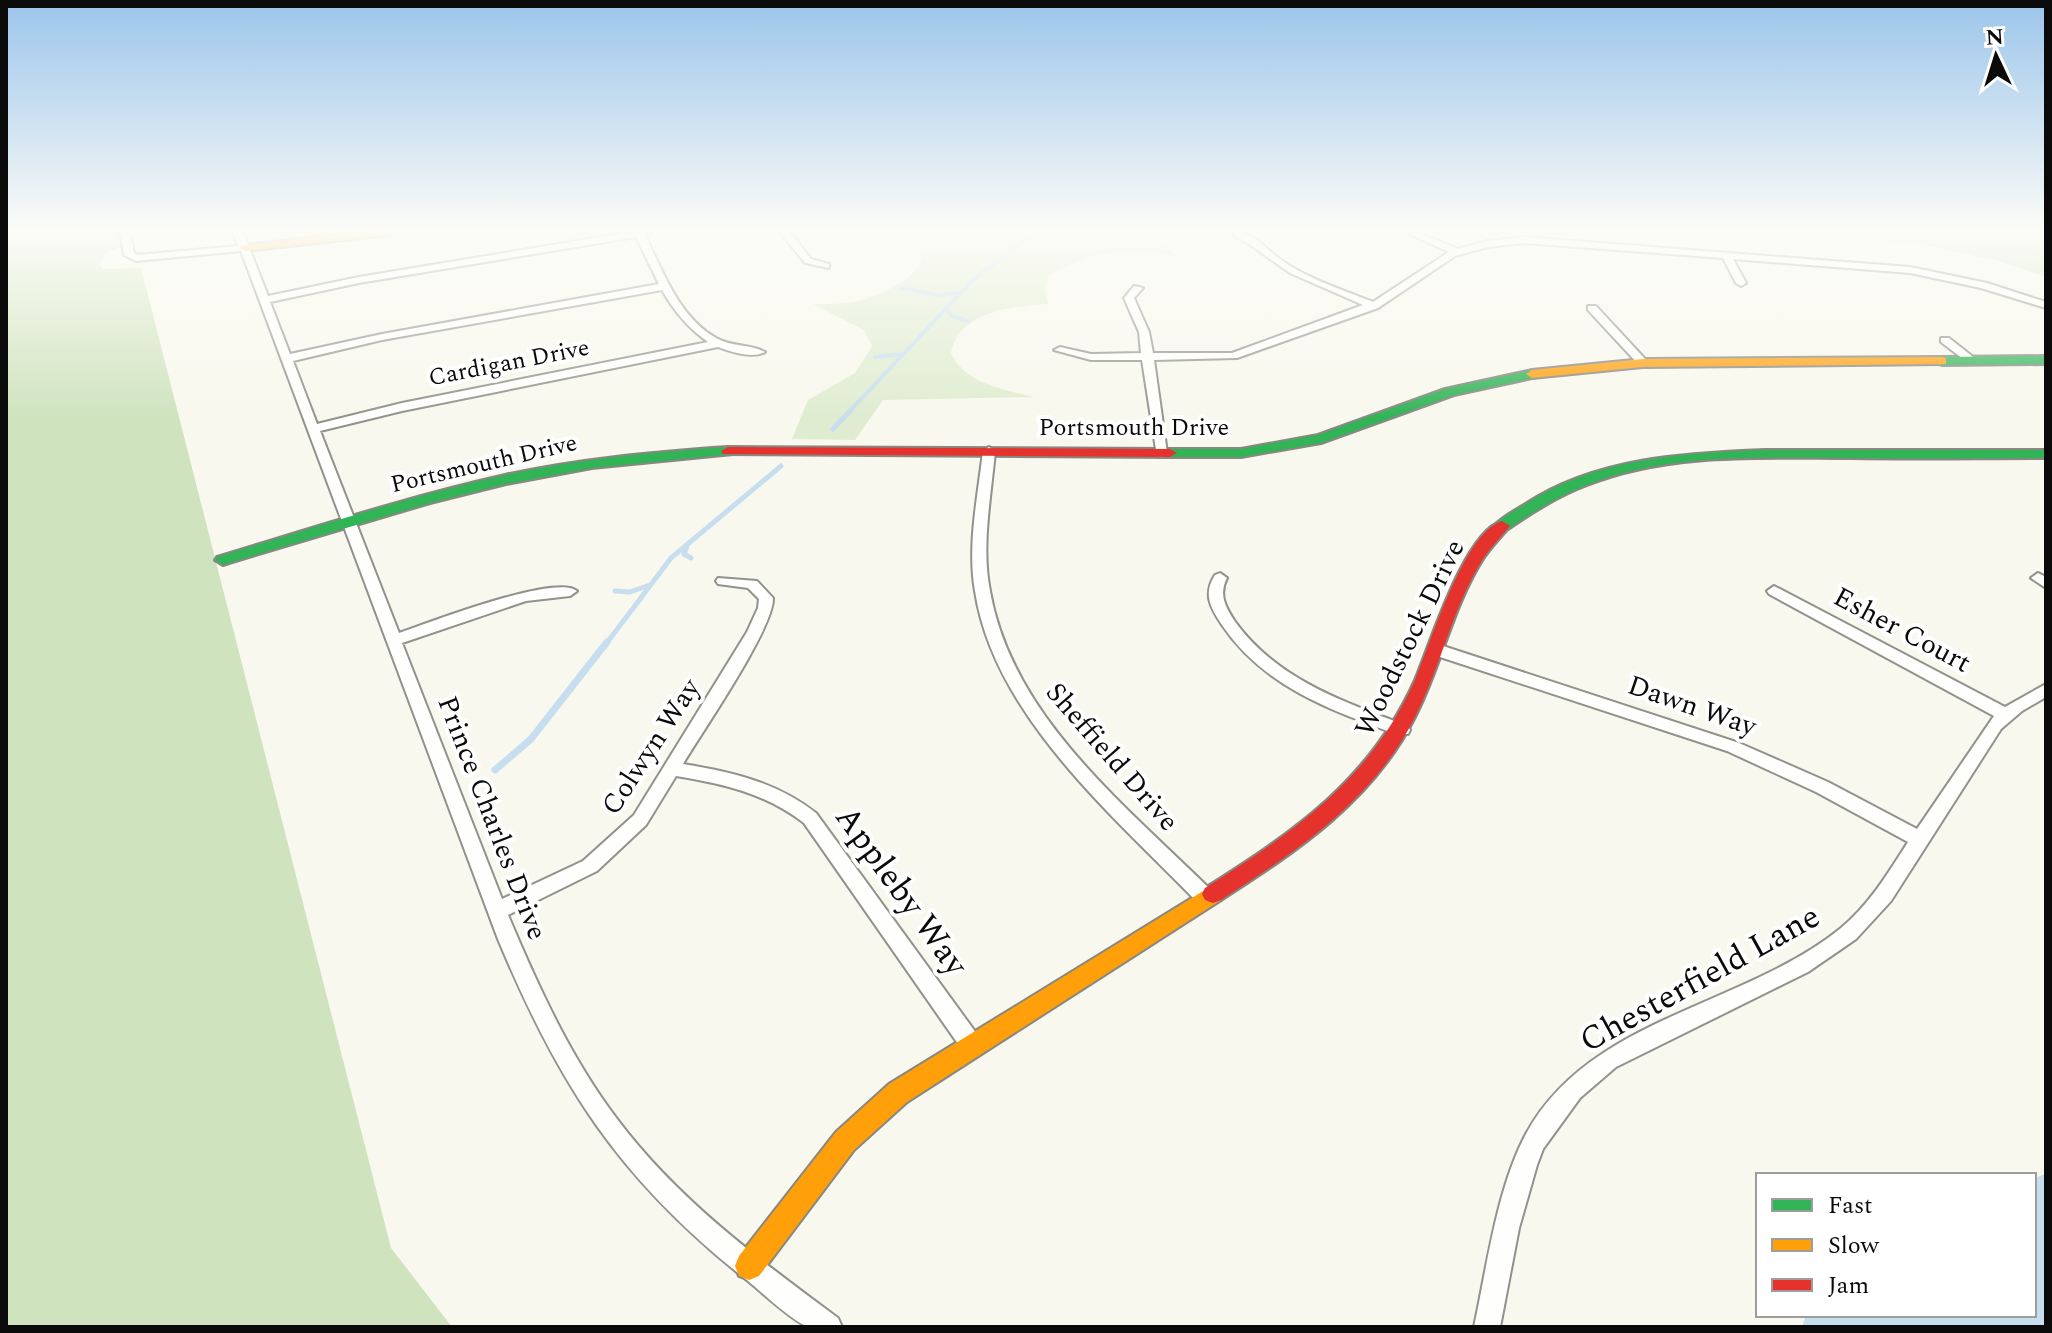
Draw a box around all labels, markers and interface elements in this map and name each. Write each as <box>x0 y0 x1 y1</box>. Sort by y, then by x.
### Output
north arrow <box>1956 16 2036 96</box>
text: N <box>1985 20 2005 55</box>
street label: Cardigan Drive <box>426 330 592 396</box>
street label: Portsmouth Drive <box>1039 410 1229 446</box>
street label: Portsmouth Drive <box>387 425 581 503</box>
street label: Woodstock Drive <box>1344 532 1476 744</box>
street label: Esher Court <box>1825 576 1979 684</box>
street label: Dawn Way <box>1622 664 1764 749</box>
street label: Colwyn Way <box>591 669 712 824</box>
street label: Sheffield Drive <box>1035 673 1189 841</box>
street label: Prince Charles Drive <box>426 690 558 946</box>
street label: Appleby Way <box>821 795 982 988</box>
street label: Chesterfield Lane <box>1570 891 1830 1067</box>
legend <box>1756 1173 2036 1317</box>
text: Fast <box>1828 1188 1873 1224</box>
text: Slow <box>1828 1228 1880 1264</box>
text: Jam <box>1828 1268 1869 1304</box>

